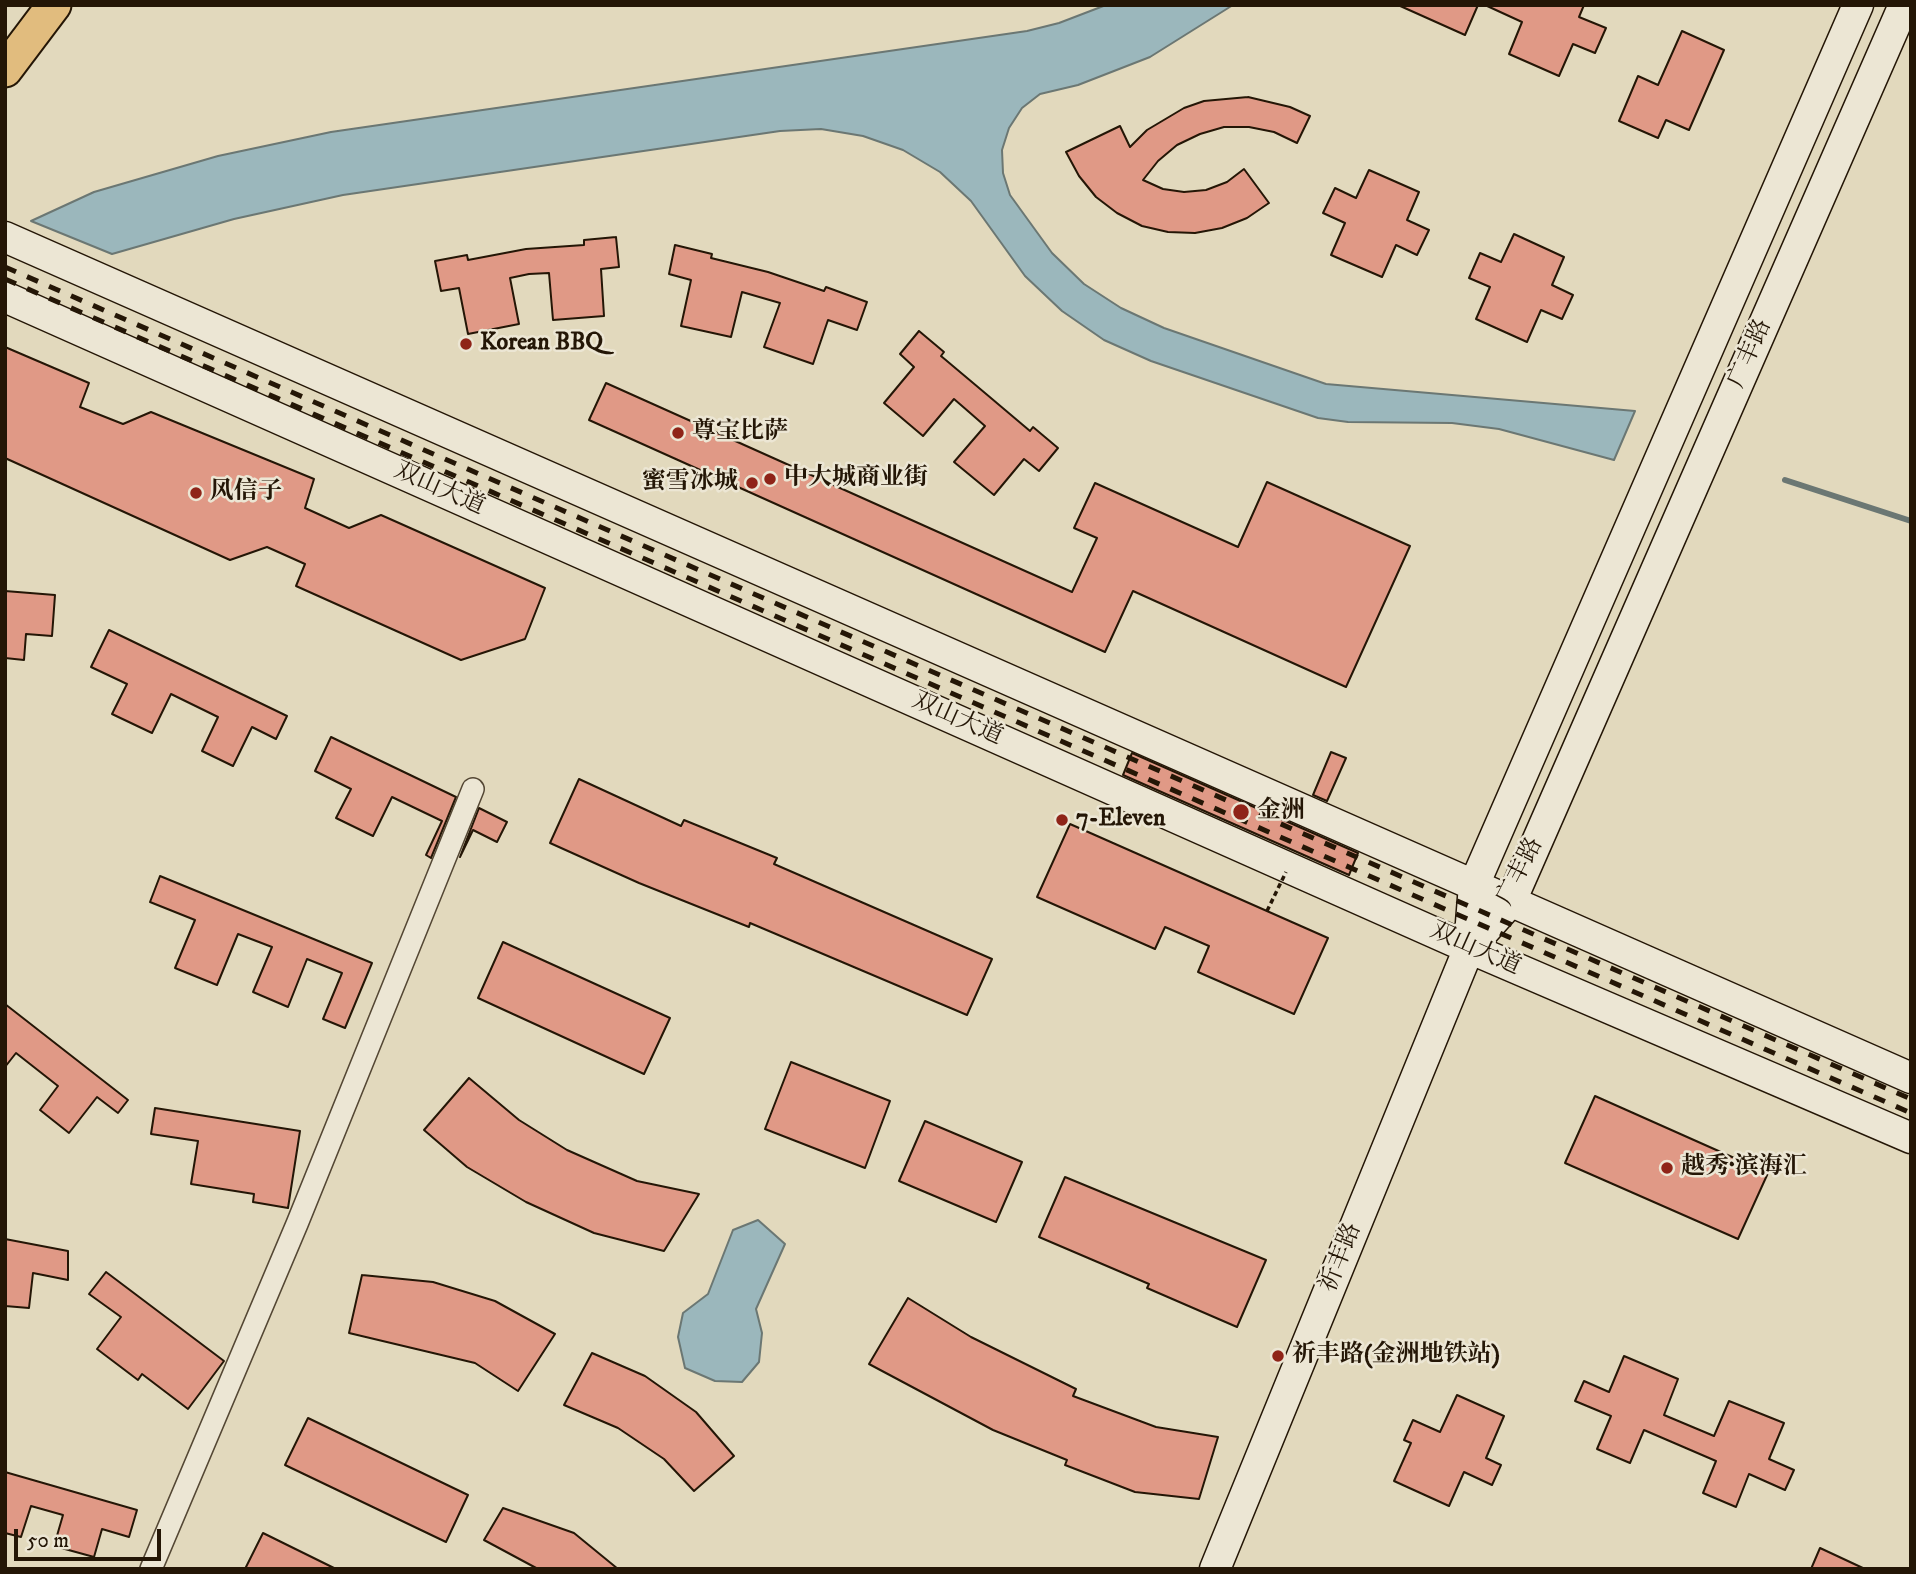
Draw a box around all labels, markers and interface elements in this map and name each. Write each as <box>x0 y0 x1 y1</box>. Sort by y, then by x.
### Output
street label: 广丰路 <box>1723 315 1779 393</box>
place label: Korean BBQ <box>480 330 603 358</box>
marker: Korean BBQ <box>458 336 474 352</box>
place label: 尊宝比萨 <box>692 419 788 447</box>
marker: 尊宝比萨 <box>670 425 686 441</box>
street label: 双山大道 <box>389 457 489 523</box>
place label: 中大城商业街 <box>784 465 928 493</box>
place label: 蜜雪冰城 <box>642 469 738 497</box>
marker: 中大城商业街 <box>762 471 778 487</box>
marker: 蜜雪冰城 <box>744 475 760 491</box>
place label: 风信子 <box>210 479 282 507</box>
marker: 风信子 <box>188 485 204 501</box>
street label: 双山大道 <box>907 687 1007 753</box>
place label: 金洲 <box>1257 798 1305 826</box>
marker: 金洲 <box>1231 802 1251 822</box>
place label: 7-Eleven <box>1076 806 1165 834</box>
marker: 7-Eleven <box>1054 812 1070 828</box>
street label: 广丰路 <box>1492 833 1550 911</box>
street label: 双山大道 <box>1425 917 1525 983</box>
place label: 越秀·滨海汇 <box>1681 1154 1807 1182</box>
marker: 越秀·滨海汇 <box>1659 1160 1675 1176</box>
street label: 祈丰路 <box>1315 1219 1369 1297</box>
place label: 祈丰路(金洲地铁站) <box>1292 1342 1500 1370</box>
marker: 祈丰路(金洲地铁站) <box>1270 1348 1286 1364</box>
scale bar <box>18 1514 164 1558</box>
text: 50 m <box>27 1528 69 1554</box>

